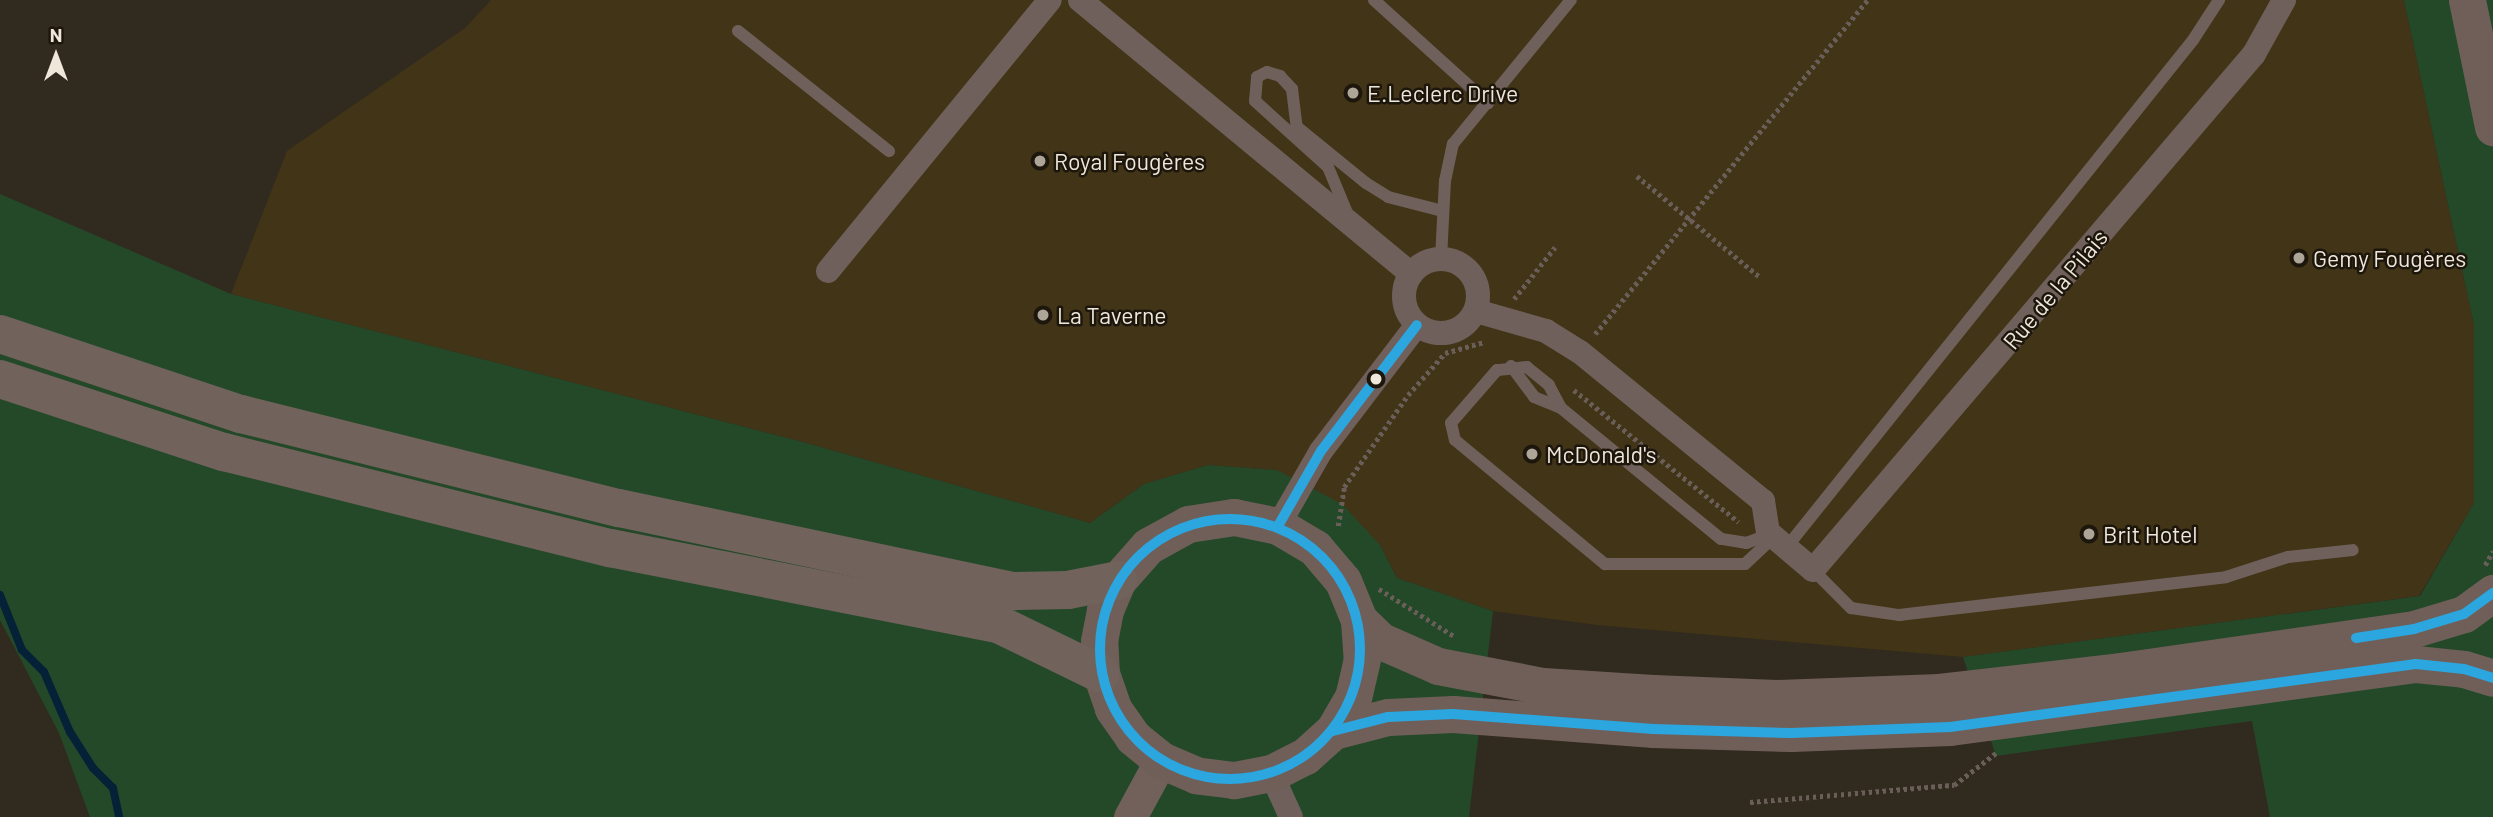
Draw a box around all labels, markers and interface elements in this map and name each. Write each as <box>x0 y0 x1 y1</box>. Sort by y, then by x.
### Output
north arrow <box>21 21 91 91</box>
text: N <box>50 23 62 46</box>
place label: E.Leclerc Drive <box>1367 79 1518 107</box>
marker: E.Leclerc Drive <box>1345 85 1361 101</box>
place label: Royal Fougères <box>1054 147 1205 175</box>
marker: Royal Fougères <box>1032 153 1048 169</box>
street label: Rue de la Pilais <box>1997 224 2113 354</box>
place label: Gemy Fougères <box>2313 244 2466 272</box>
marker: Gemy Fougères <box>2291 250 2307 266</box>
place label: La Taverne <box>1057 301 1166 329</box>
marker: La Taverne <box>1035 307 1051 323</box>
unlabelled marker <box>1369 372 1383 386</box>
place label: McDonald's <box>1546 440 1657 468</box>
marker: McDonald's <box>1524 446 1540 462</box>
place label: Brit Hotel <box>2103 520 2198 548</box>
marker: Brit Hotel <box>2081 526 2097 542</box>

